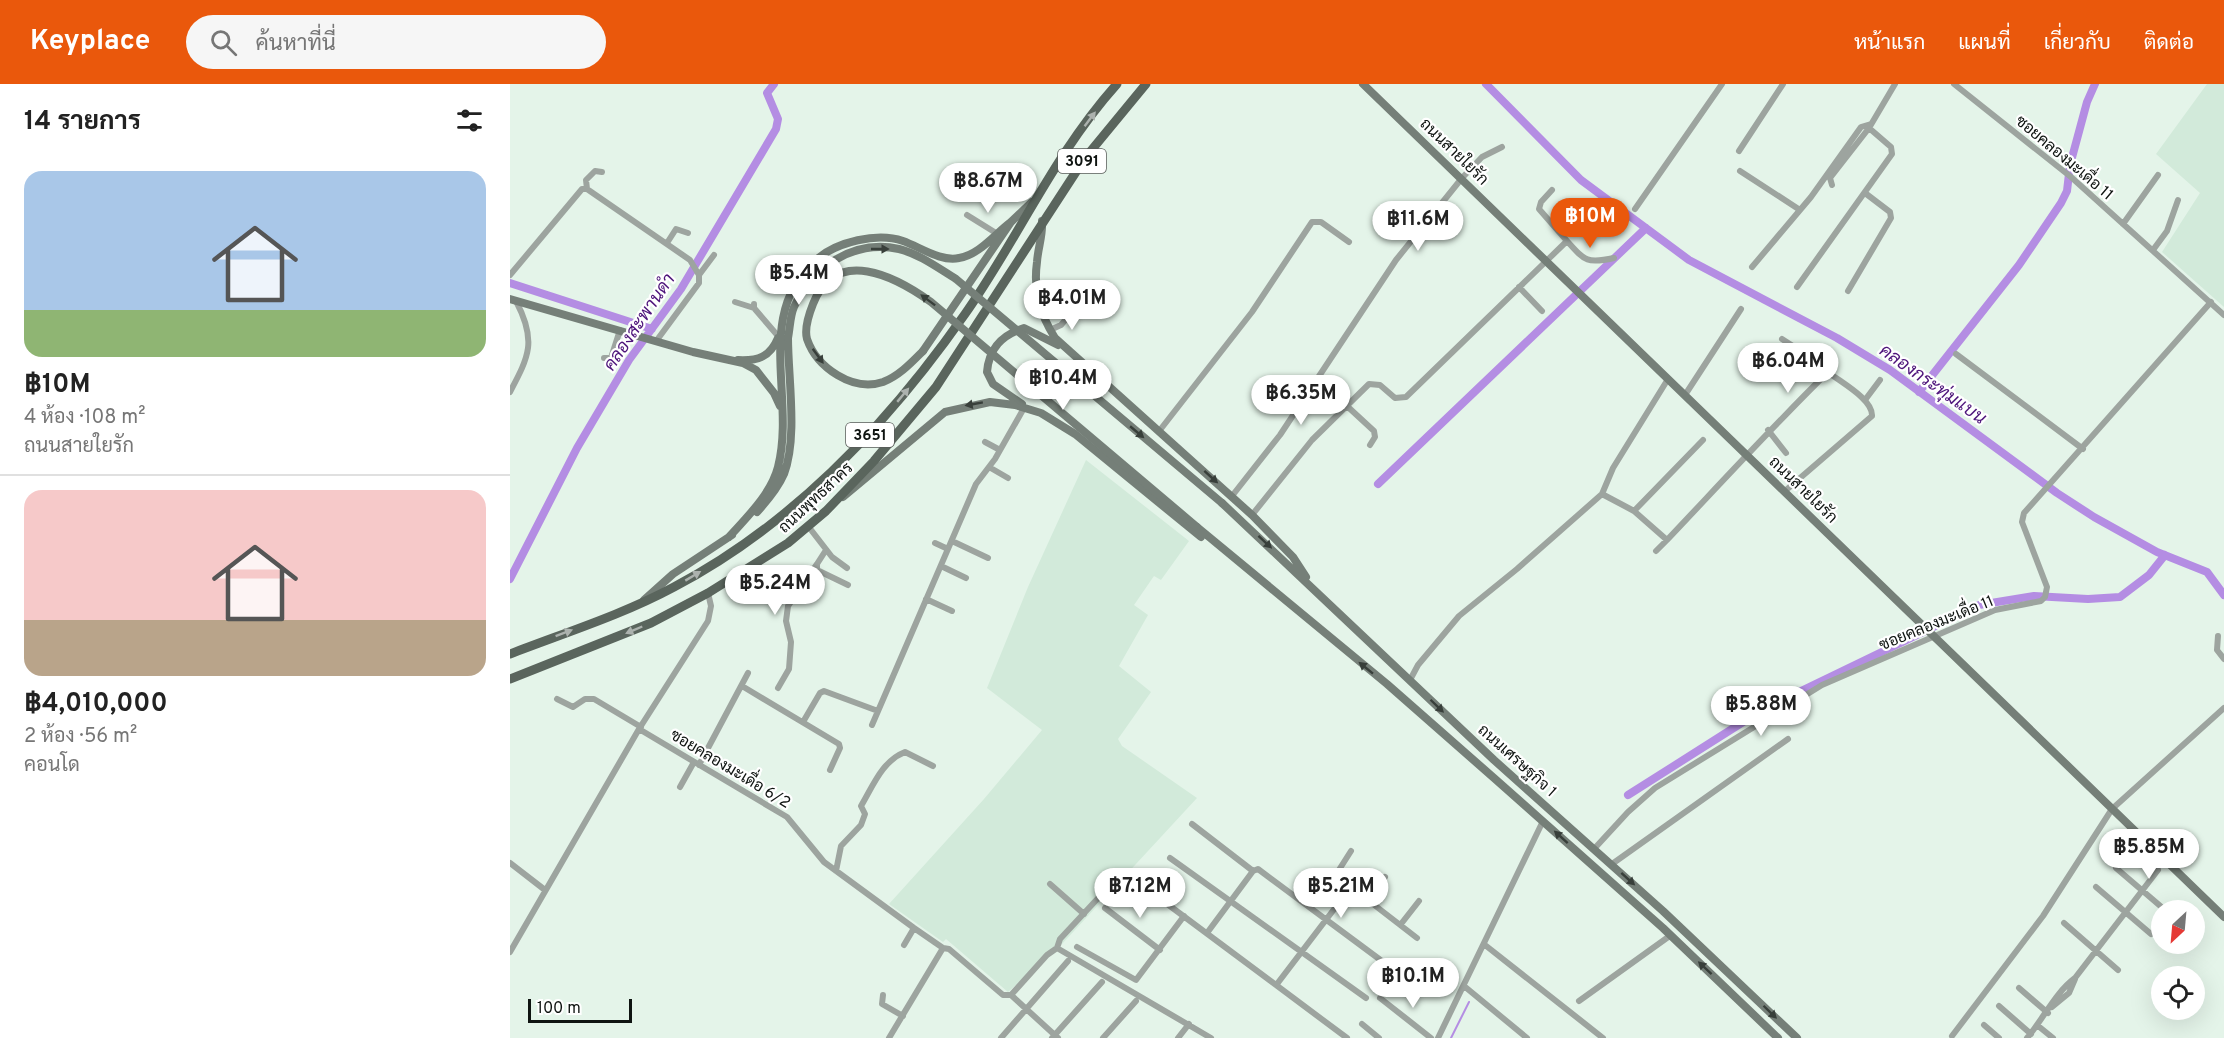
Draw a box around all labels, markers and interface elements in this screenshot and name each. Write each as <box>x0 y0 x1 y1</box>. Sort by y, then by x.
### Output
search box <box>186 15 606 69</box>
text: Keyplace <box>30 24 150 60</box>
icon: search <box>207 26 240 59</box>
text: หน้าแรก <box>1854 30 1925 57</box>
text: แผนที่ <box>1958 30 2011 57</box>
text: เกี่ยวกับ <box>2044 30 2111 57</box>
text: ติดต่อ <box>2144 30 2194 57</box>
text: ค้นหาที่นี่ <box>255 31 336 58</box>
icon: filters <box>453 104 486 137</box>
text: 14 รายการ <box>24 106 141 139</box>
street label: ซอยคลองมะเดื่อ 11 <box>2011 107 2121 205</box>
one-way arrow <box>1084 112 1096 127</box>
street label: ถนนสายใยรัก <box>1415 113 1494 190</box>
road number: 3091 <box>1058 149 1106 173</box>
pin: ฿8.67M <box>939 163 1037 214</box>
text: ฿8.67M <box>953 169 1023 195</box>
pin: ฿10M <box>1554 198 1626 249</box>
pin: ฿11.6M <box>1369 201 1467 252</box>
text: ฿10M <box>1564 204 1616 230</box>
text: ฿11.6M <box>1386 207 1450 233</box>
icon: home <box>201 210 309 318</box>
one-way arrow <box>870 244 889 254</box>
pin: ฿5.4M <box>757 255 841 306</box>
text: ฿5.4M <box>769 261 829 287</box>
water label: คลองสะพานดำ <box>599 270 681 376</box>
pin: ฿4.01M <box>1023 280 1121 331</box>
text: ฿4.01M <box>1038 286 1106 312</box>
one-way arrow <box>920 293 936 306</box>
water label: คลองกระทุ่มแบน <box>1874 338 1992 431</box>
pin: ฿6.04M <box>1739 343 1837 394</box>
one-way arrow <box>812 348 824 364</box>
text: ฿6.04M <box>1751 349 1825 375</box>
pin: ฿10.4M <box>1014 360 1112 411</box>
text: ฿10.4M <box>1029 366 1097 392</box>
text: ฿10M <box>24 369 90 402</box>
pin: ฿6.35M <box>1252 375 1350 426</box>
text: ฿6.35M <box>1265 381 1337 407</box>
one-way arrow <box>896 388 909 403</box>
one-way arrow <box>965 400 984 409</box>
text: 4 ห้อง · 108 m² <box>24 405 145 431</box>
road number: 3651 <box>846 423 894 447</box>
one-way arrow <box>1129 425 1145 438</box>
text: ถนนสายใยรัก <box>24 434 134 460</box>
street label: ถนนสายใยรัก <box>1764 451 1843 528</box>
street label: ถนนพุทธสาคร <box>775 459 858 538</box>
one-way arrow <box>1203 470 1218 484</box>
icon: home <box>201 529 309 637</box>
one-way arrow <box>1257 535 1272 548</box>
pin: ฿5.24M <box>726 565 824 616</box>
one-way arrow <box>685 571 702 581</box>
text: ฿5.24M <box>739 571 811 597</box>
street label: ซอยคลองมะเดื่อ 11 <box>1874 586 1997 656</box>
one-way arrow <box>625 625 643 635</box>
one-way arrow <box>556 627 574 637</box>
one-way arrow <box>1359 662 1374 674</box>
pin: ฿5.88M <box>1712 686 1810 737</box>
text: ฿4,010,000 <box>24 688 168 721</box>
text: ฿5.88M <box>1725 692 1797 718</box>
one-way arrow <box>1429 698 1443 712</box>
street label: ถนนเศรษฐกิจ 1 <box>1473 720 1561 802</box>
street label: ซอยคลองมะเดื่อ 6/2 <box>666 721 797 814</box>
text: 2 ห้อง · 56 m² <box>24 724 137 750</box>
text: คอนโด <box>24 753 80 779</box>
pin: ฿5.85M <box>2100 829 2198 880</box>
one-way arrow <box>1554 831 1569 844</box>
text: ฿5.85M <box>2113 835 2185 861</box>
pin: ฿7.12M <box>1091 868 1189 919</box>
pin: ฿5.21M <box>1292 868 1390 919</box>
one-way arrow <box>1620 872 1635 886</box>
text: ฿7.12M <box>1108 874 1172 900</box>
text: ฿5.21M <box>1307 874 1375 900</box>
north arrow <box>2151 900 2205 954</box>
map controls <box>2151 900 2205 1020</box>
pin: ฿10.1M <box>1364 958 1462 1009</box>
one-way arrow <box>1698 961 1713 975</box>
text: ฿10.1M <box>1381 964 1445 990</box>
button: locate <box>2151 966 2205 1020</box>
scale bar <box>528 996 632 1024</box>
text: 100 m <box>537 999 581 1019</box>
one-way arrow <box>1762 1005 1776 1019</box>

